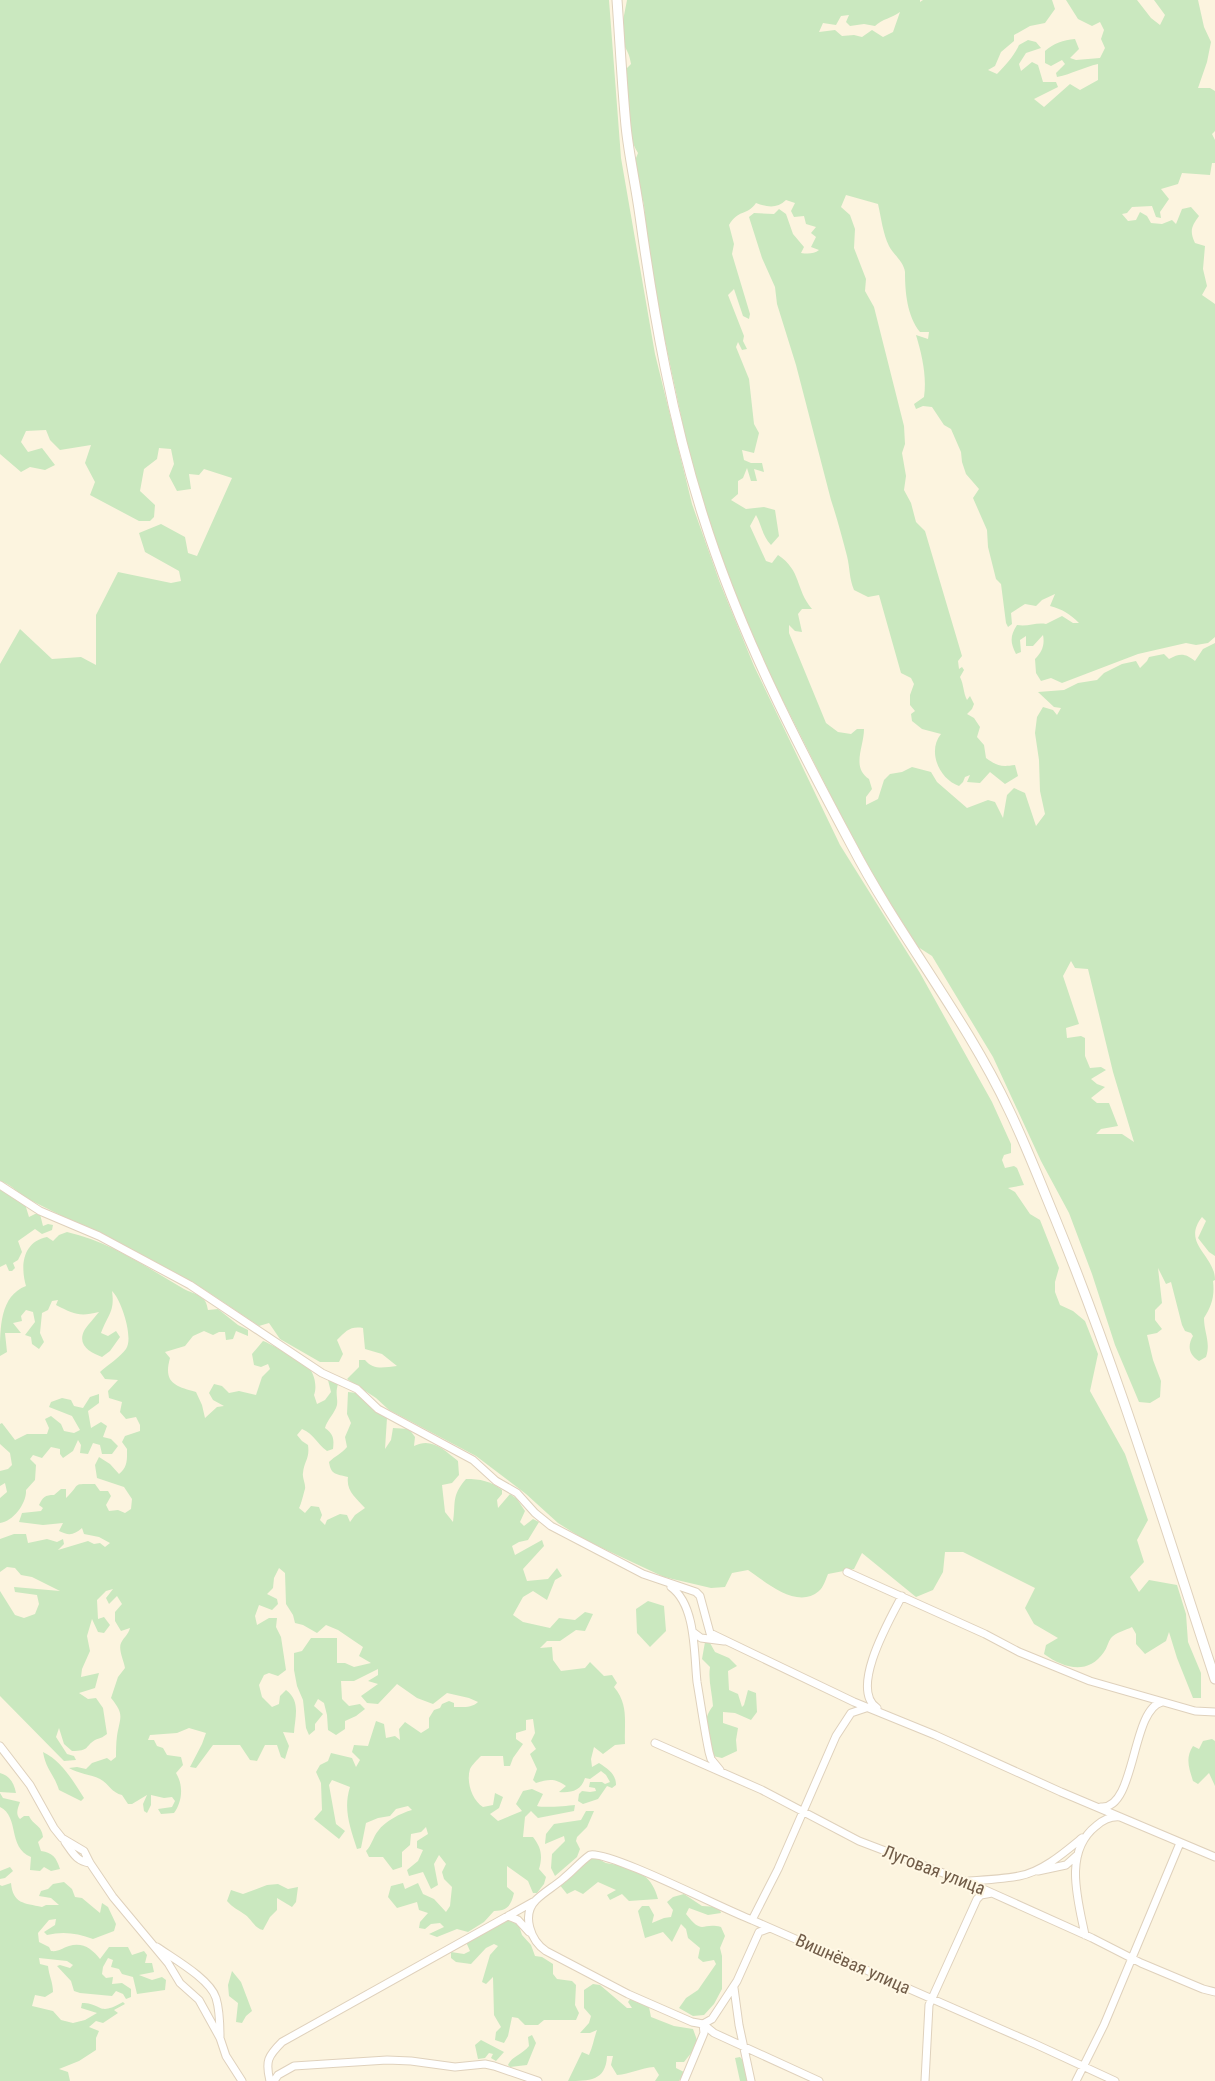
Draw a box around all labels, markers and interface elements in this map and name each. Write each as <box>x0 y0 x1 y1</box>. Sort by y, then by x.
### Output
street label: Луговая улица <box>880 1840 988 1899</box>
street label: Вишнёвая улица <box>793 1929 914 1998</box>

